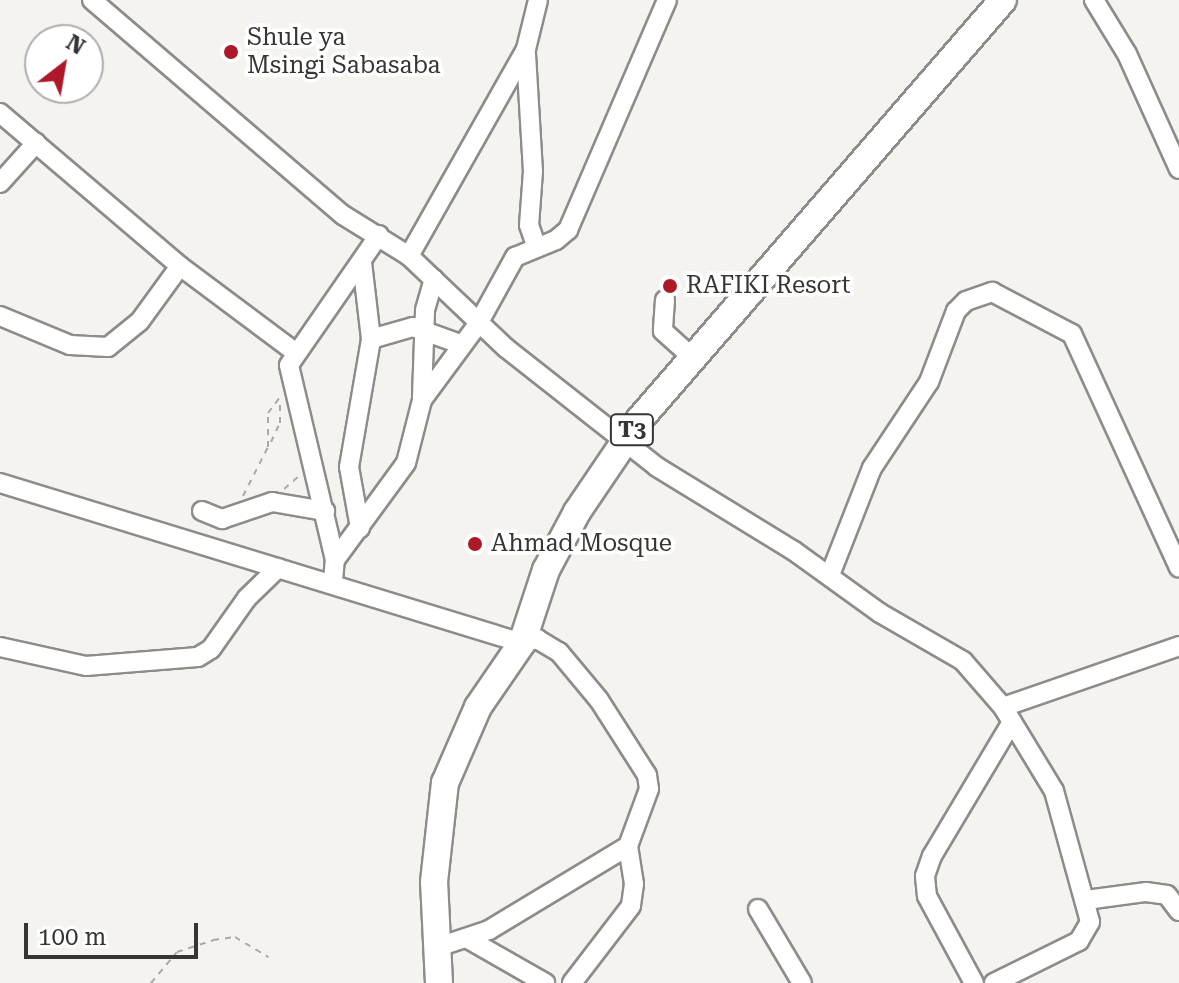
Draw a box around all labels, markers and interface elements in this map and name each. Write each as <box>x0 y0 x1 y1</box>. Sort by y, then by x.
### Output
north arrow <box>24 24 104 104</box>
place label: Shule ya Msingi Sabasaba <box>247 24 441 80</box>
text: N <box>62 30 89 60</box>
marker: Shule ya Msingi Sabasaba <box>222 43 240 61</box>
place label: RAFIKI Resort <box>686 272 850 300</box>
marker: RAFIKI Resort <box>661 277 679 295</box>
road number: T3 <box>608 412 656 448</box>
place label: Ahmad Mosque <box>491 530 672 558</box>
marker: Ahmad Mosque <box>466 535 484 553</box>
scale bar <box>28 907 202 957</box>
text: 100 m <box>38 923 106 951</box>

